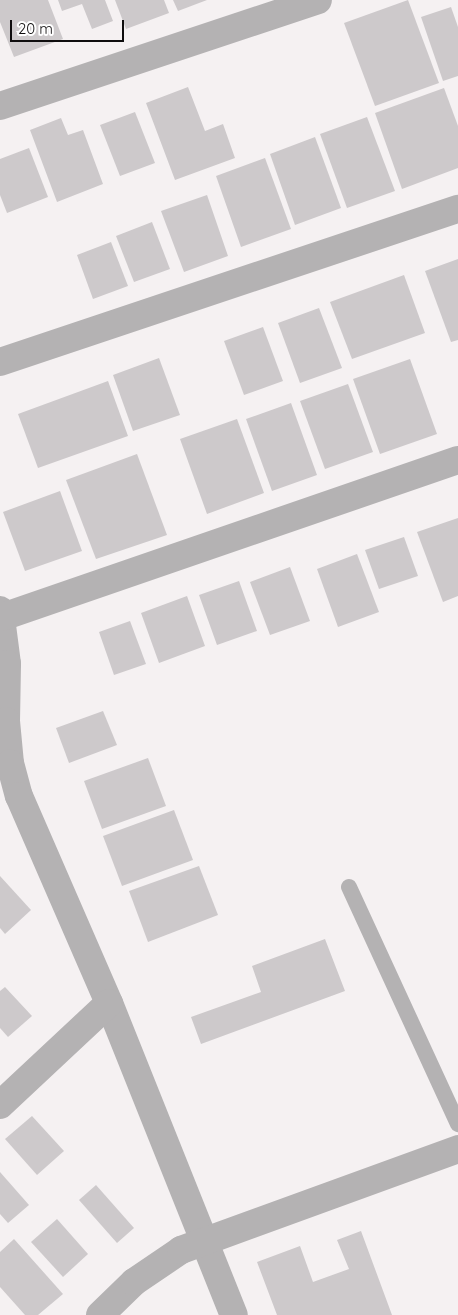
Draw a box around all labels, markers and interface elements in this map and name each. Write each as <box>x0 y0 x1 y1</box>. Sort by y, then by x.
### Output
scale bar <box>12 10 126 42</box>
text: 20 m <box>18 19 53 38</box>

